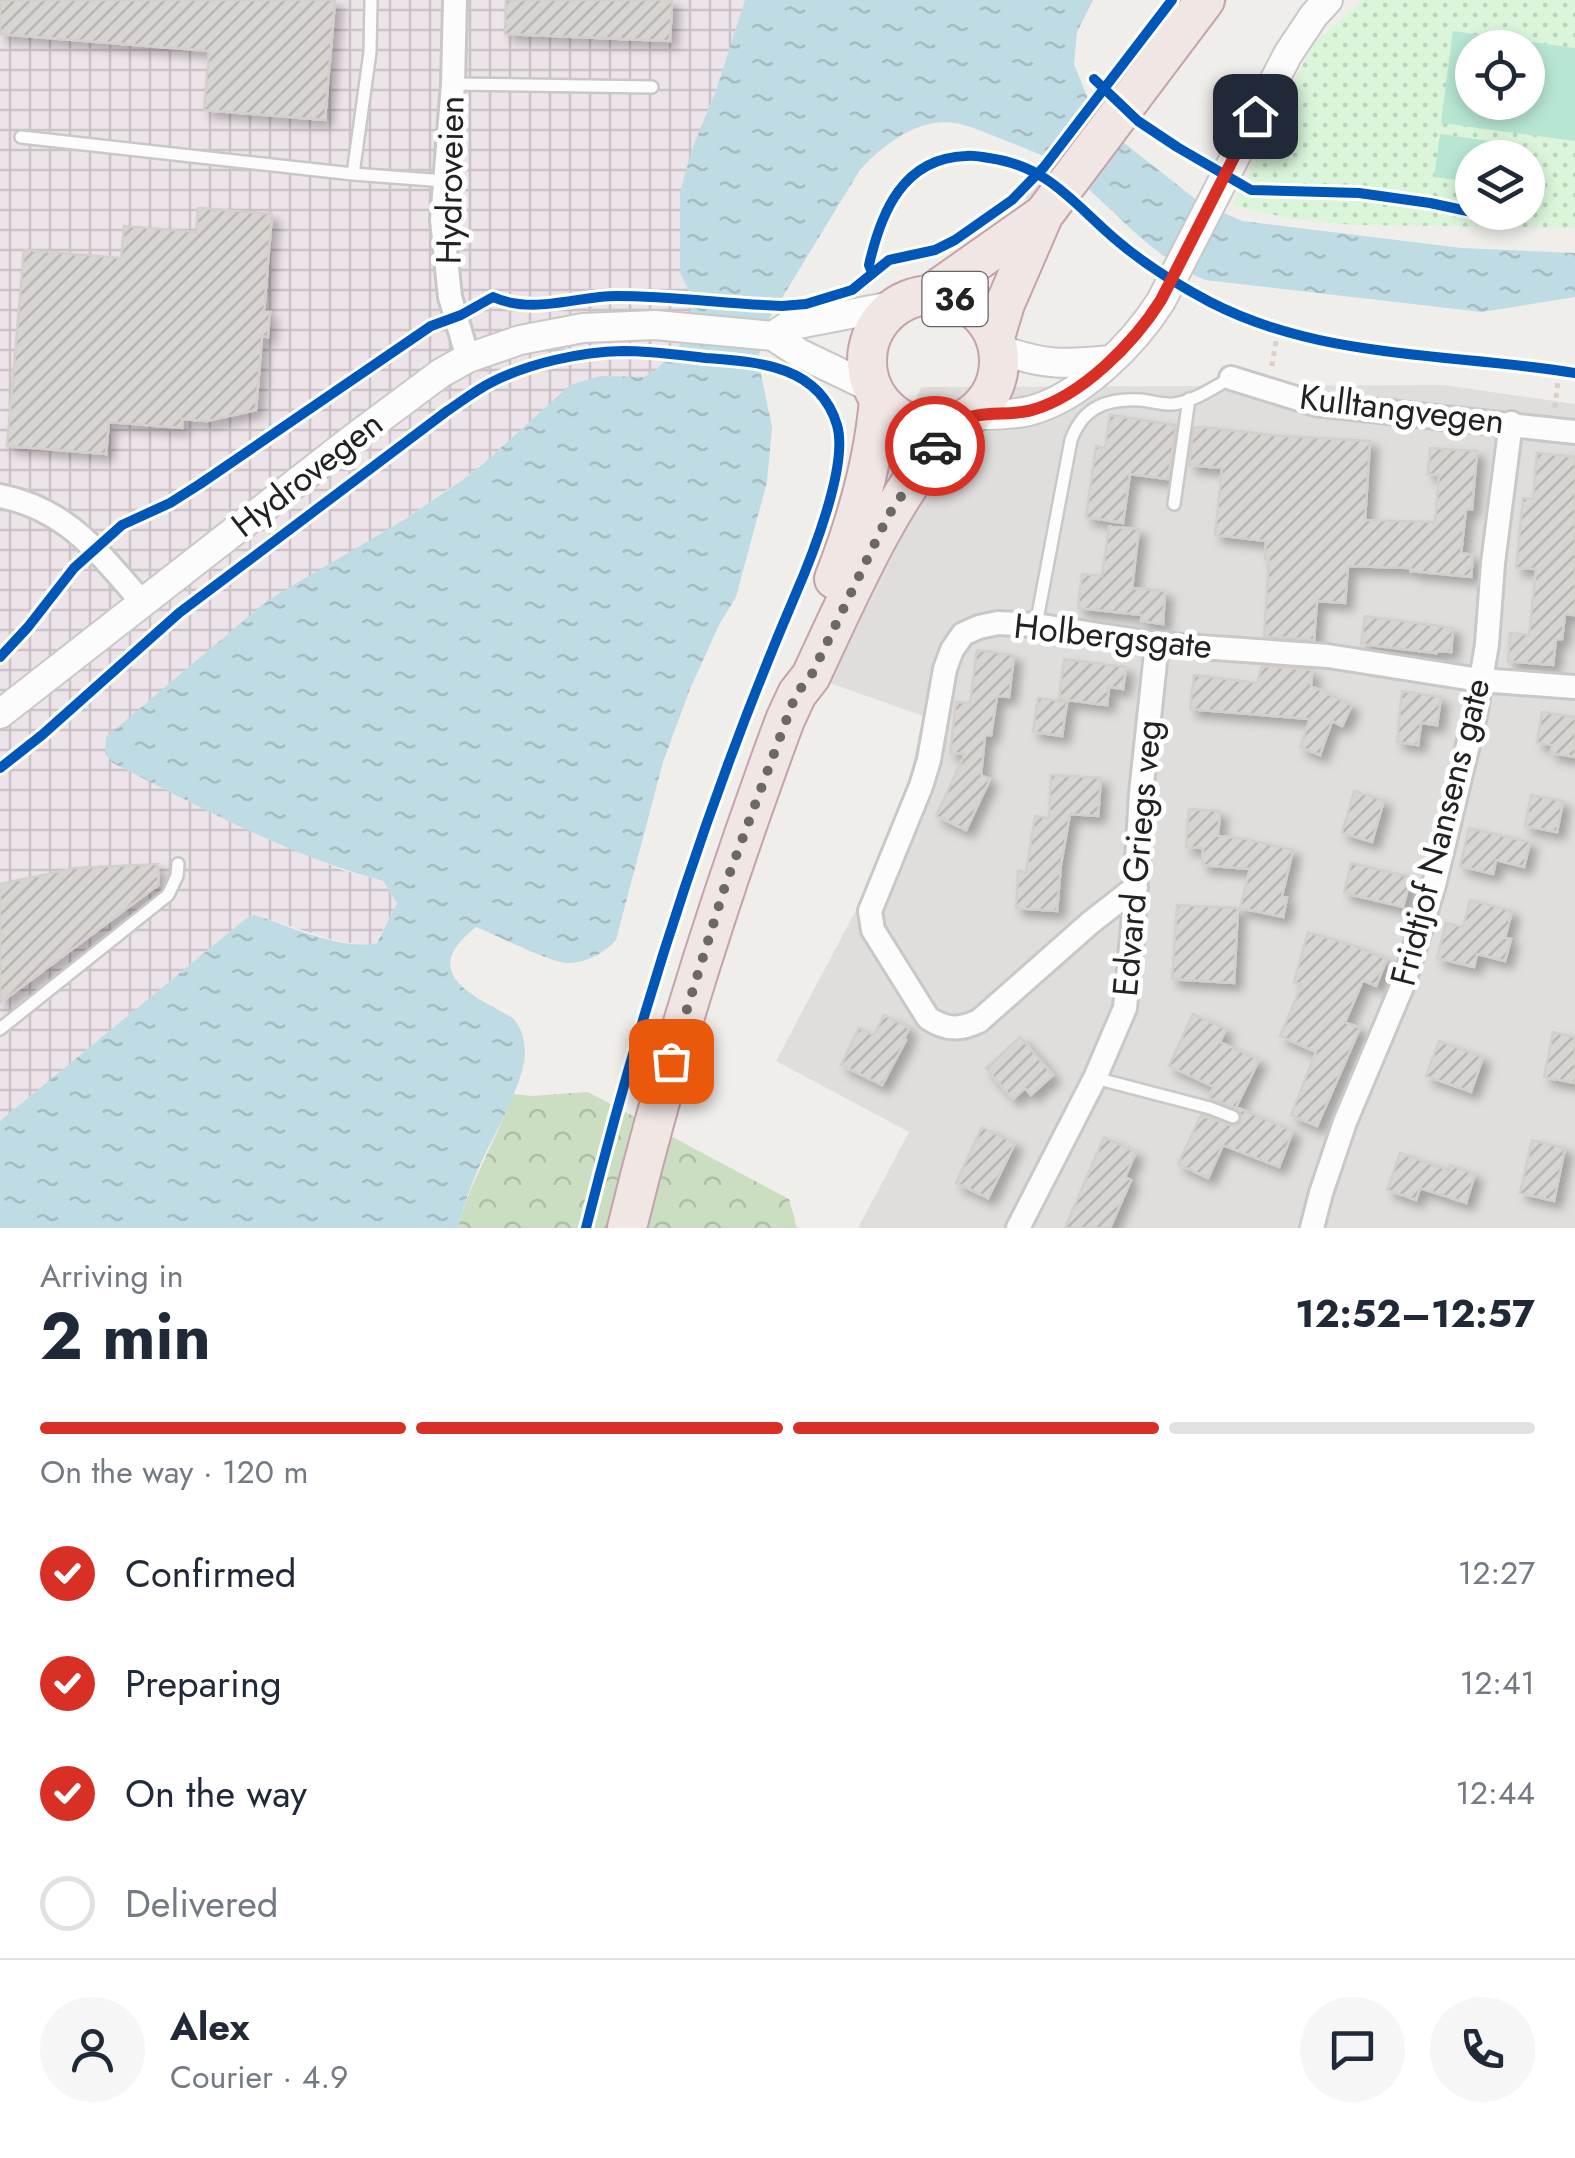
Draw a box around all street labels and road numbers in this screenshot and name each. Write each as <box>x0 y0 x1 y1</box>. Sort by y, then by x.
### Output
street label: Hydroveien <box>424 95 476 265</box>
road number: 36 <box>922 272 988 326</box>
street label: Kulltangvegen <box>1297 372 1507 446</box>
street label: Hydrovegen <box>221 399 393 549</box>
street label: Holbergsgate <box>1011 601 1215 671</box>
street label: Fridtjof Nansens gate <box>1378 673 1502 991</box>
street label: Edvard Griegs veg <box>1100 718 1174 998</box>

